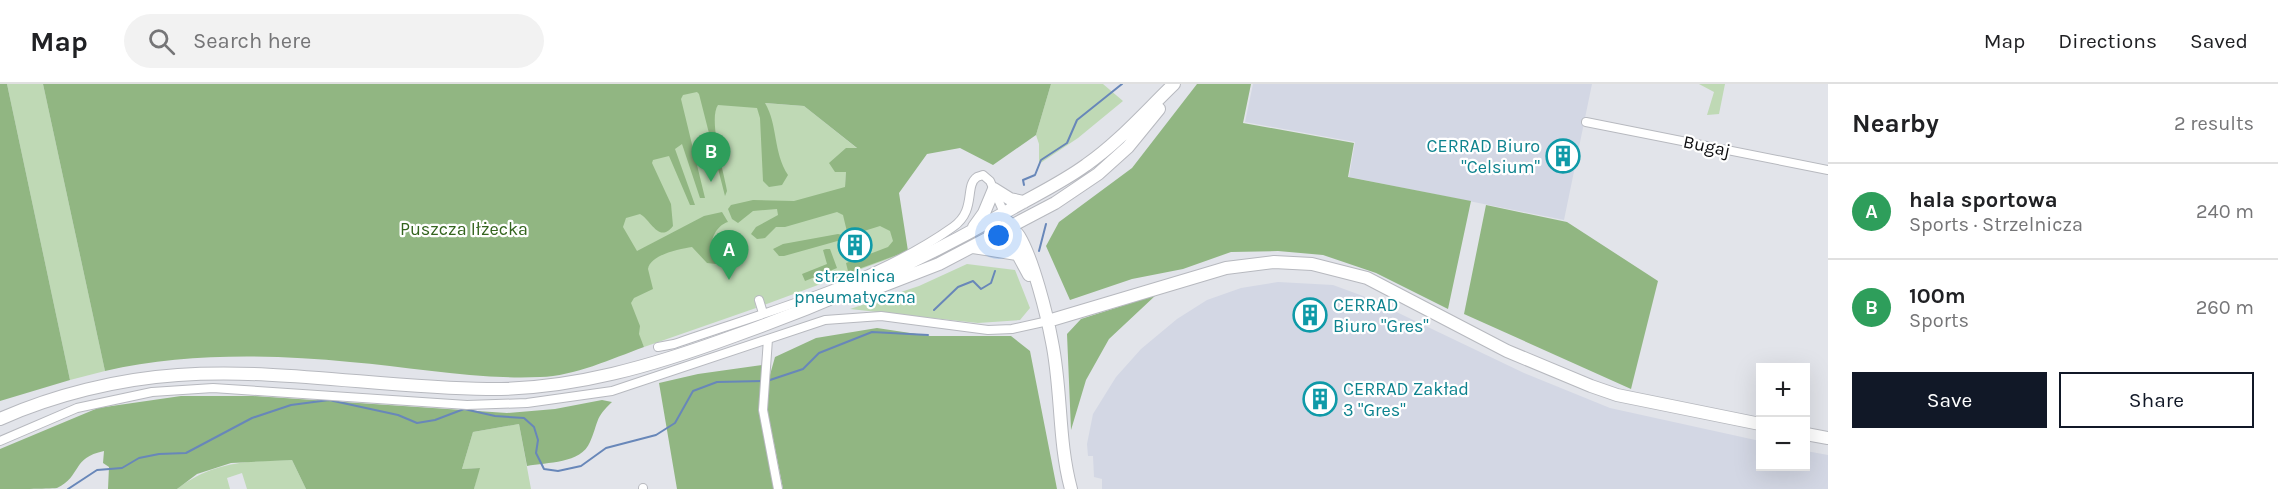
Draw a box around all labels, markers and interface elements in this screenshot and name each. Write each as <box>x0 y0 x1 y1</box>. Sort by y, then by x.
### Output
search box <box>124 14 544 68</box>
text: Map <box>30 25 88 58</box>
icon: search <box>145 25 178 58</box>
text: Search here <box>193 28 311 54</box>
text: Map <box>1984 29 2025 53</box>
text: Directions <box>2058 29 2157 53</box>
text: Saved <box>2190 29 2248 53</box>
text: Nearby <box>1852 108 1939 139</box>
text: 2 results <box>2174 112 2254 135</box>
street label: Bugaj <box>1681 130 1733 162</box>
pin: B <box>692 132 730 182</box>
place label: CERRAD Biuro "Celsium" <box>1427 135 1540 178</box>
building icon: CERRAD Biuro "Celsium" <box>1545 138 1581 174</box>
text: hala sportowa <box>1909 187 2058 213</box>
text: A <box>1865 200 1878 223</box>
text: 240 m <box>2196 200 2254 223</box>
text: Sports · Strzelnicza <box>1909 213 2083 236</box>
park label: Puszcza Iłżecka <box>400 218 528 240</box>
your location <box>984 221 1013 250</box>
building icon: strzelnica pneumatyczna <box>837 227 873 263</box>
pin: A <box>710 230 748 280</box>
place label: strzelnica pneumatyczna <box>794 265 916 308</box>
text: 100m <box>1909 283 1966 309</box>
place label: CERRAD Biuro "Gres" <box>1333 294 1429 337</box>
text: B <box>1865 296 1878 319</box>
text: 260 m <box>2196 296 2254 319</box>
building icon: CERRAD Biuro "Gres" <box>1292 297 1328 333</box>
text: Sports <box>1909 309 1969 332</box>
map controls <box>1756 363 1810 471</box>
button: + <box>1756 363 1810 417</box>
button: Save <box>1852 372 2047 428</box>
button: Share <box>2059 372 2254 428</box>
place label: CERRAD Zakład 3 "Gres" <box>1343 378 1469 421</box>
building icon: CERRAD Zakład 3 "Gres" <box>1302 381 1338 417</box>
button: − <box>1756 417 1810 471</box>

